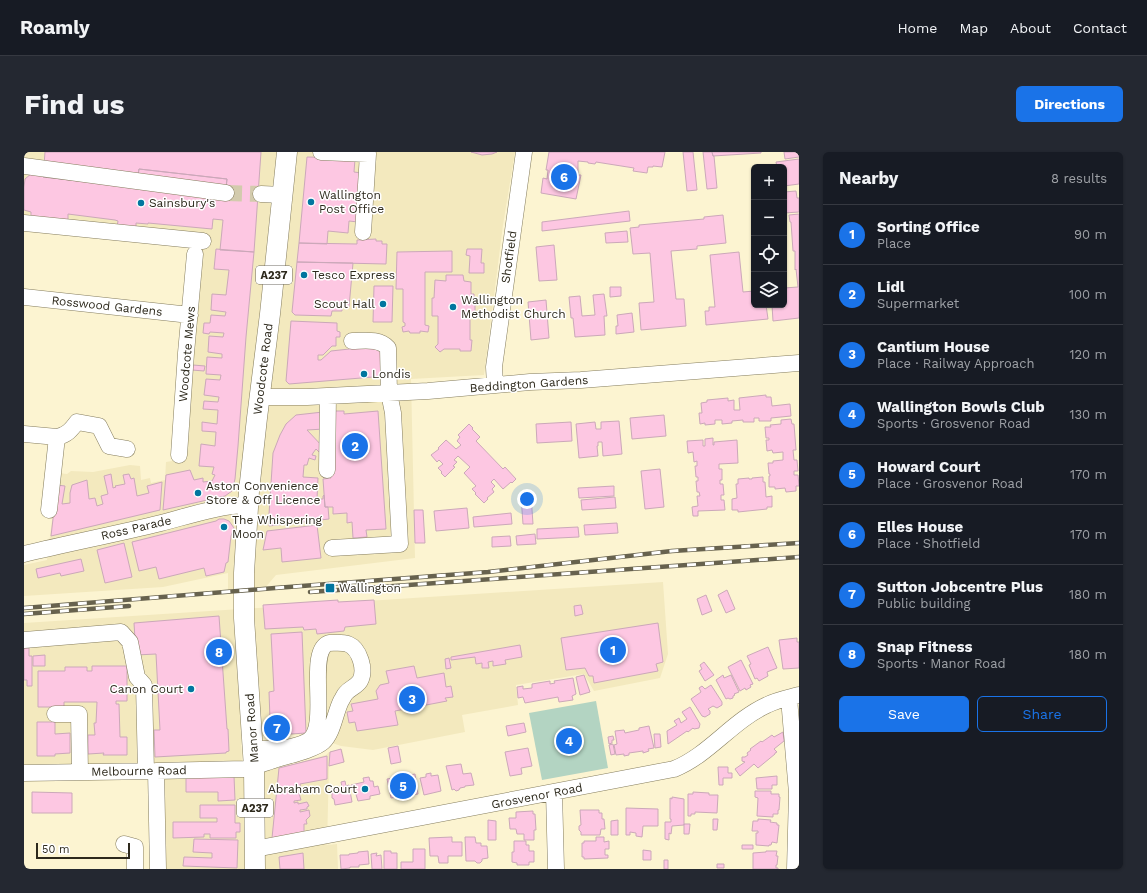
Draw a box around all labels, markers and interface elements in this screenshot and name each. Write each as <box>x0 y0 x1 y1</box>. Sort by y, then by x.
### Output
text: Roamly <box>20 16 90 39</box>
text: Home <box>897 20 937 36</box>
text: Map <box>959 20 988 36</box>
text: About <box>1010 20 1051 36</box>
text: Contact <box>1073 20 1127 36</box>
button: Directions <box>1016 86 1123 122</box>
text: Find us <box>24 88 124 121</box>
pin: 6 <box>551 162 577 192</box>
map controls <box>751 164 787 308</box>
button: + <box>751 164 787 200</box>
text: Nearby <box>839 168 898 188</box>
text: 8 results <box>1051 171 1107 186</box>
place label: Wallington Post Office <box>319 188 384 216</box>
place label: Sainsbury's <box>149 196 215 210</box>
marker: Wallington Post Office <box>306 197 316 207</box>
marker: Sainsbury's <box>136 198 146 208</box>
button: − <box>751 200 787 236</box>
text: Sorting Office <box>877 218 980 236</box>
text: 1 <box>849 227 855 242</box>
text: 90 m <box>1074 227 1107 242</box>
street label: Shotfield <box>498 230 520 284</box>
button: locate <box>751 236 787 272</box>
text: Place <box>877 236 911 251</box>
road number: A237 <box>256 266 292 284</box>
place label: Tesco Express <box>312 268 395 282</box>
marker: Tesco Express <box>299 270 309 280</box>
button: layers <box>751 272 787 308</box>
text: Lidl <box>877 278 905 296</box>
text: 2 <box>848 287 856 302</box>
text: 100 m <box>1069 287 1107 302</box>
street label: Rosswood Gardens <box>51 293 163 319</box>
place label: Wallington Methodist Church <box>461 293 566 321</box>
text: Supermarket <box>877 296 959 311</box>
place label: Scout Hall <box>314 297 375 311</box>
marker: Scout Hall <box>378 299 388 309</box>
marker: Wallington Methodist Church <box>448 302 458 312</box>
street label: Woodcote Mews <box>176 306 198 402</box>
street label: Woodcote Road <box>250 322 276 416</box>
text: Cantium House <box>877 338 990 356</box>
text: 3 <box>848 347 856 362</box>
text: 120 m <box>1069 347 1107 362</box>
text: Place · Railway Approach <box>877 356 1035 371</box>
place label: Londis <box>372 367 411 381</box>
marker: Londis <box>359 369 369 379</box>
street label: Beddington Gardens <box>469 373 589 395</box>
text: Wallington Bowls Club <box>877 398 1045 416</box>
text: 4 <box>848 407 856 422</box>
text: 130 m <box>1069 407 1107 422</box>
text: Sports · Grosvenor Road <box>877 416 1031 431</box>
pin: 2 <box>342 431 368 461</box>
text: Howard Court <box>877 458 980 476</box>
text: 5 <box>848 467 856 482</box>
text: 170 m <box>1070 467 1107 482</box>
text: Place · Grosvenor Road <box>877 476 1023 491</box>
place label: Aston Convenience Store & Off Licence <box>206 479 320 507</box>
marker: Aston Convenience Store & Off Licence <box>193 488 203 498</box>
your location <box>517 489 537 509</box>
street label: Ross Parade <box>99 513 173 543</box>
place label: The Whispering Moon <box>232 513 323 541</box>
text: Elles House <box>877 518 963 536</box>
marker: The Whispering Moon <box>219 522 229 532</box>
text: 6 <box>848 527 856 542</box>
text: 170 m <box>1070 527 1107 542</box>
text: Place · Shotfield <box>877 536 980 551</box>
text: Sutton Jobcentre Plus <box>877 578 1043 596</box>
place label: Wallington <box>339 581 401 595</box>
marker: Wallington <box>324 582 336 594</box>
text: 7 <box>848 587 856 602</box>
text: 180 m <box>1069 587 1107 602</box>
text: Public building <box>877 596 970 611</box>
pin: 1 <box>600 635 626 665</box>
pin: 8 <box>206 637 232 667</box>
text: Snap Fitness <box>877 638 972 656</box>
text: 8 <box>848 647 856 662</box>
text: 180 m <box>1069 647 1107 662</box>
text: Sports · Manor Road <box>877 656 1006 671</box>
place label: Canon Court <box>109 682 183 696</box>
marker: Canon Court <box>186 684 196 694</box>
pin: 3 <box>399 684 425 714</box>
street label: Manor Road <box>243 693 261 763</box>
button: Save <box>839 696 969 732</box>
button: Share <box>977 696 1107 732</box>
pin: 7 <box>264 713 290 743</box>
pin: 4 <box>556 726 582 756</box>
street label: Melbourne Road <box>91 763 187 779</box>
pin: 5 <box>390 771 416 801</box>
street label: Grosvenor Road <box>490 780 584 812</box>
place label: Abraham Court <box>268 782 357 796</box>
marker: Abraham Court <box>360 784 370 794</box>
road number: A237 <box>237 799 273 817</box>
scale bar <box>36 841 130 860</box>
text: 50 m <box>42 843 69 856</box>

